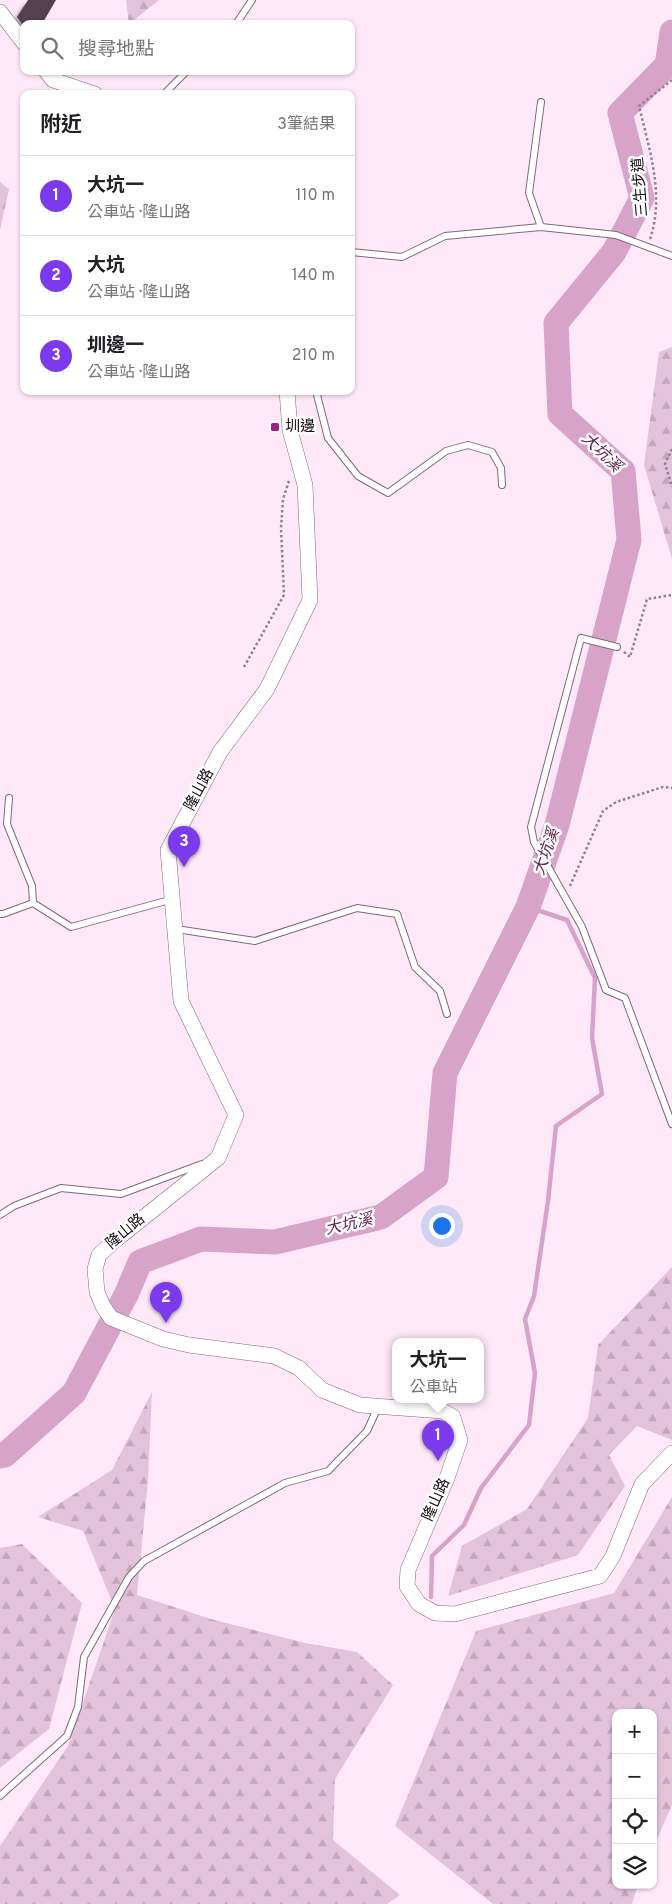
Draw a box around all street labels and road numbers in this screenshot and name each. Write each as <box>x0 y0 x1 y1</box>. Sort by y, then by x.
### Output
street label: 三生步道 <box>629 156 653 218</box>
street label: 隆山路 <box>181 766 219 814</box>
street label: 隆山路 <box>103 1210 149 1254</box>
street label: 隆山路 <box>419 1476 455 1524</box>

